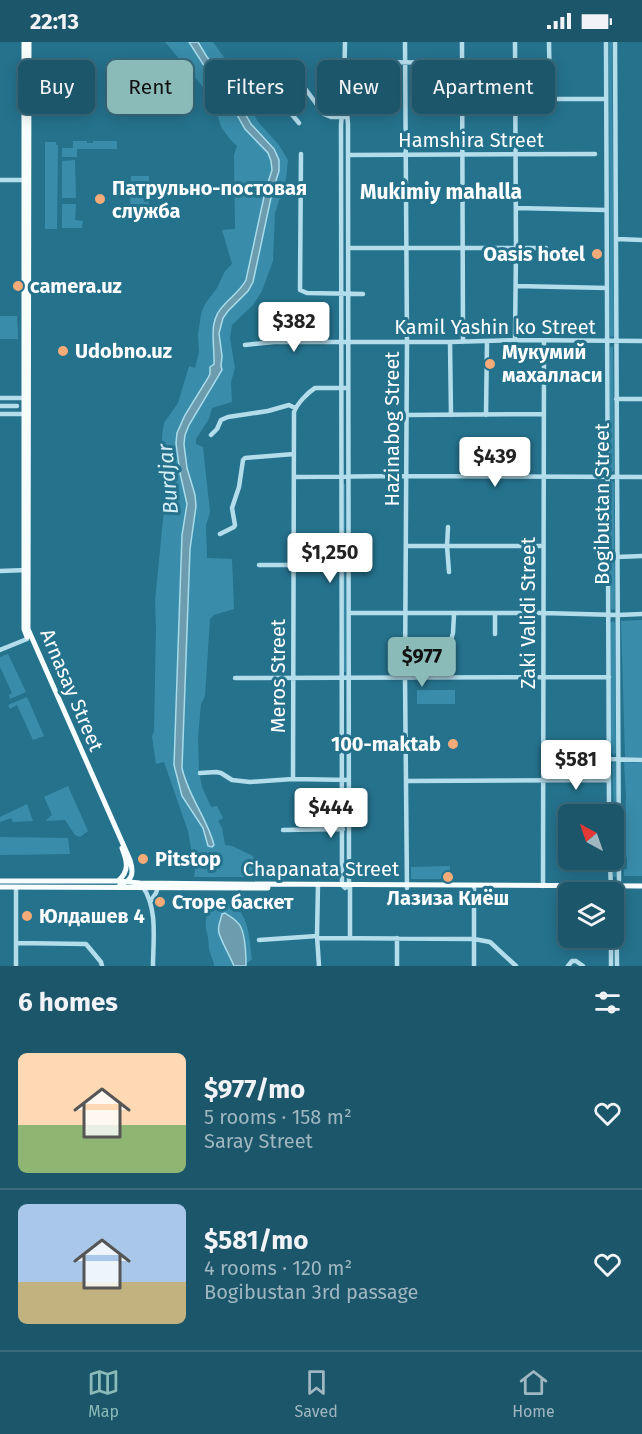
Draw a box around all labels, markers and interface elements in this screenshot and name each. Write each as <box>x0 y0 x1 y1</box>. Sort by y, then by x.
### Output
text: 22:13 <box>30 8 79 35</box>
chip: Buy <box>18 60 95 114</box>
chip: Rent <box>107 60 193 114</box>
chip: Filters <box>205 60 305 114</box>
chip: New <box>317 60 400 114</box>
chip: Apartment <box>412 60 555 114</box>
street label: Hamshira Street <box>398 128 545 152</box>
place label: Патрульно-постовая служба <box>112 176 307 223</box>
district label: Mukimiy mahalla <box>360 179 522 205</box>
marker: Патрульно-постовая служба <box>93 192 107 206</box>
place label: Oasis hotel <box>483 242 585 266</box>
marker: Oasis hotel <box>590 247 604 261</box>
place label: camera.uz <box>30 274 122 298</box>
marker: camera.uz <box>11 279 25 293</box>
pin: $382 <box>258 302 330 353</box>
text: $382 <box>272 309 316 333</box>
street label: Kamil Yashin ko Street <box>394 315 597 339</box>
place label: Udobno.uz <box>75 339 172 363</box>
place label: Мукумий махалласи <box>502 340 602 387</box>
marker: Udobno.uz <box>56 344 70 358</box>
street label: Hazinabog Street <box>380 351 404 506</box>
marker: Мукумий махалласи <box>483 357 497 371</box>
street label: Bogibustan Street <box>590 422 614 585</box>
pin: $439 <box>459 437 531 488</box>
water label: Burdjar <box>152 442 184 515</box>
text: $439 <box>473 444 517 468</box>
pin: $1,250 <box>281 533 379 584</box>
street label: Zaki Validi Street <box>516 536 540 689</box>
text: $1,250 <box>301 540 359 564</box>
street label: Meros Street <box>266 618 290 733</box>
street label: Arnasay Street <box>35 625 109 756</box>
pin: $977 <box>386 637 458 688</box>
text: $977 <box>402 644 442 668</box>
place label: 100-maktab <box>331 732 441 756</box>
marker: 100-maktab <box>446 737 460 751</box>
pin: $581 <box>540 740 612 791</box>
text: $581 <box>555 747 597 771</box>
pin: $444 <box>295 788 367 839</box>
text: $444 <box>309 795 353 819</box>
north arrow <box>558 804 624 870</box>
map controls <box>558 804 624 948</box>
place label: Pitstop <box>155 847 221 871</box>
marker: Pitstop <box>136 852 150 866</box>
street label: Chapanata Street <box>243 857 400 881</box>
marker: Лазиза Киёш <box>441 870 455 884</box>
button: layers <box>558 882 624 948</box>
place label: Лазиза Киёш <box>387 886 509 910</box>
place label: Сторе баскет <box>172 890 294 914</box>
marker: Сторе баскет <box>153 895 167 909</box>
place label: Юлдашев 4 <box>39 904 145 928</box>
marker: Юлдашев 4 <box>20 909 34 923</box>
icon: filters <box>591 986 624 1019</box>
text: 6 homes <box>18 987 118 1018</box>
text: $977/mo <box>204 1074 305 1105</box>
icon: home <box>66 1077 138 1149</box>
icon: heart <box>591 1097 624 1130</box>
text: 5 rooms · 158 m² <box>204 1105 352 1129</box>
text: Saray Street <box>204 1129 313 1153</box>
text: $581/mo <box>204 1225 309 1256</box>
icon: home <box>66 1228 138 1300</box>
icon: heart <box>591 1248 624 1281</box>
text: 4 rooms · 120 m² <box>204 1256 352 1280</box>
text: Bogibustan 3rd passage <box>204 1280 418 1304</box>
tab: Map <box>87 1366 120 1421</box>
tab: Saved <box>295 1366 338 1421</box>
tab: Home <box>512 1366 555 1421</box>

